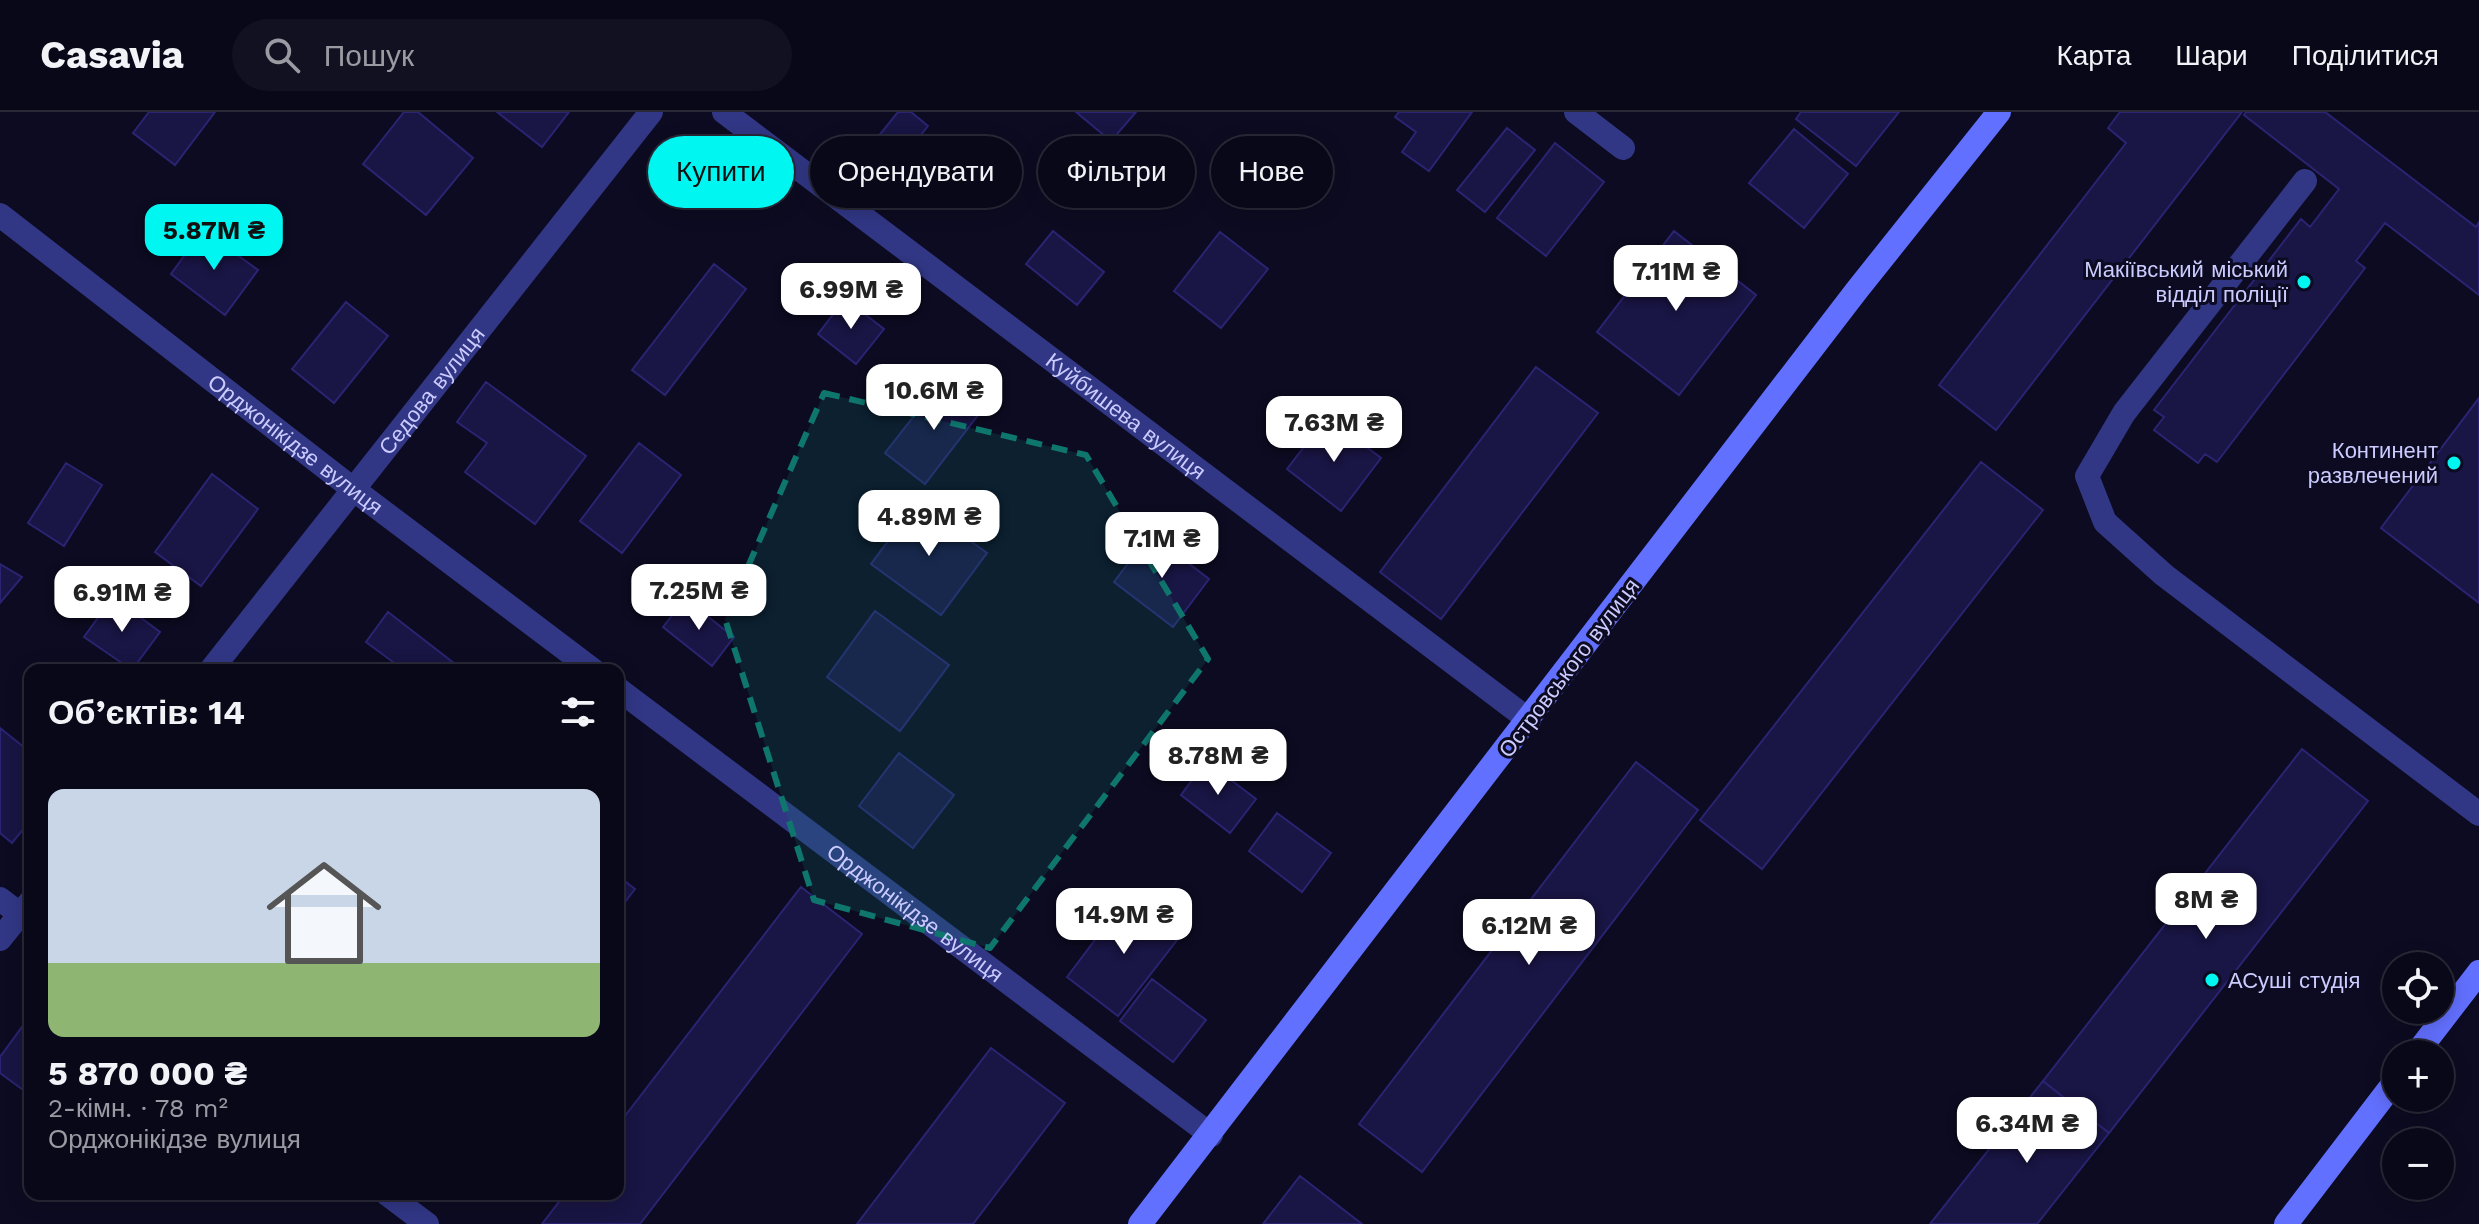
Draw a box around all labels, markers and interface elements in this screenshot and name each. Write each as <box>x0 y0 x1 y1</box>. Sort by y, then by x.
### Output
search box <box>232 19 792 91</box>
text: Casavia <box>40 33 184 77</box>
icon: search <box>260 33 304 77</box>
text: Пошук <box>324 38 414 73</box>
text: Карта <box>2056 39 2131 72</box>
text: Шари <box>2175 39 2248 72</box>
text: Поділитися <box>2292 39 2439 72</box>
chip: Купити <box>648 136 794 208</box>
chip: Орендувати <box>810 136 1022 208</box>
chip: Фільтри <box>1038 136 1195 208</box>
chip: Нове <box>1211 136 1333 208</box>
pin: 5.87M ₴ <box>140 204 288 272</box>
text: 5.87M ₴ <box>163 215 265 245</box>
pin: 7.11M ₴ <box>1602 245 1750 313</box>
text: 7.11M ₴ <box>1632 256 1720 286</box>
place label: Макіївський міський відділ поліції <box>2084 257 2288 307</box>
pin: 6.99M ₴ <box>777 263 925 331</box>
marker: Макіївський міський відділ поліції <box>2295 273 2313 291</box>
text: 6.99M ₴ <box>799 274 903 304</box>
street label: Седова вулиця <box>374 322 489 459</box>
street label: Куйбишева вулиця <box>1041 347 1211 484</box>
pin: 10.6M ₴ <box>860 364 1008 432</box>
street label: Орджонікідзе вулиця <box>203 369 388 520</box>
text: 10.6M ₴ <box>884 375 984 405</box>
pin: 7.63M ₴ <box>1260 396 1408 464</box>
text: 7.63M ₴ <box>1284 407 1384 437</box>
place label: Континент развлечений <box>2308 438 2438 488</box>
marker: Континент развлечений <box>2445 454 2463 472</box>
pin: 4.89M ₴ <box>855 490 1003 558</box>
text: 4.89M ₴ <box>877 501 981 531</box>
pin: 7.1M ₴ <box>1097 512 1227 580</box>
text: 7.1M ₴ <box>1123 523 1201 553</box>
pin: 7.25M ₴ <box>625 564 773 632</box>
pin: 6.91M ₴ <box>48 566 196 634</box>
street label: Островського вулиця <box>1494 574 1644 762</box>
text: 7.25M ₴ <box>649 575 749 605</box>
text: 6.91M ₴ <box>72 577 172 607</box>
icon: filters <box>556 690 600 734</box>
text: Об’єктів: 14 <box>48 692 245 732</box>
pin: 8.78M ₴ <box>1144 729 1292 797</box>
text: 8.78M ₴ <box>1168 740 1268 770</box>
street label: Орджонікідзе вулиця <box>822 838 1008 987</box>
icon: home <box>252 841 396 985</box>
pin: 8M ₴ <box>2159 873 2253 941</box>
text: 8M ₴ <box>2174 884 2238 914</box>
pin: 14.9M ₴ <box>1050 888 1198 956</box>
text: 14.9M ₴ <box>1074 899 1174 929</box>
pin: 6.12M ₴ <box>1455 899 1603 967</box>
text: 6.12M ₴ <box>1481 910 1577 940</box>
map controls <box>2382 952 2454 1200</box>
button: locate <box>2382 952 2454 1024</box>
place label: АСуші студія <box>2228 968 2360 993</box>
marker: АСуші студія <box>2203 971 2221 989</box>
button: + <box>2382 1040 2454 1112</box>
text: 5 870 000 ₴ <box>48 1053 247 1093</box>
text: 2-кімн. · 78 m² <box>48 1093 228 1123</box>
pin: 6.34M ₴ <box>1953 1097 2101 1165</box>
text: 6.34M ₴ <box>1975 1108 2079 1138</box>
text: Орджонікідзе вулиця <box>48 1124 301 1154</box>
button: − <box>2382 1128 2454 1200</box>

